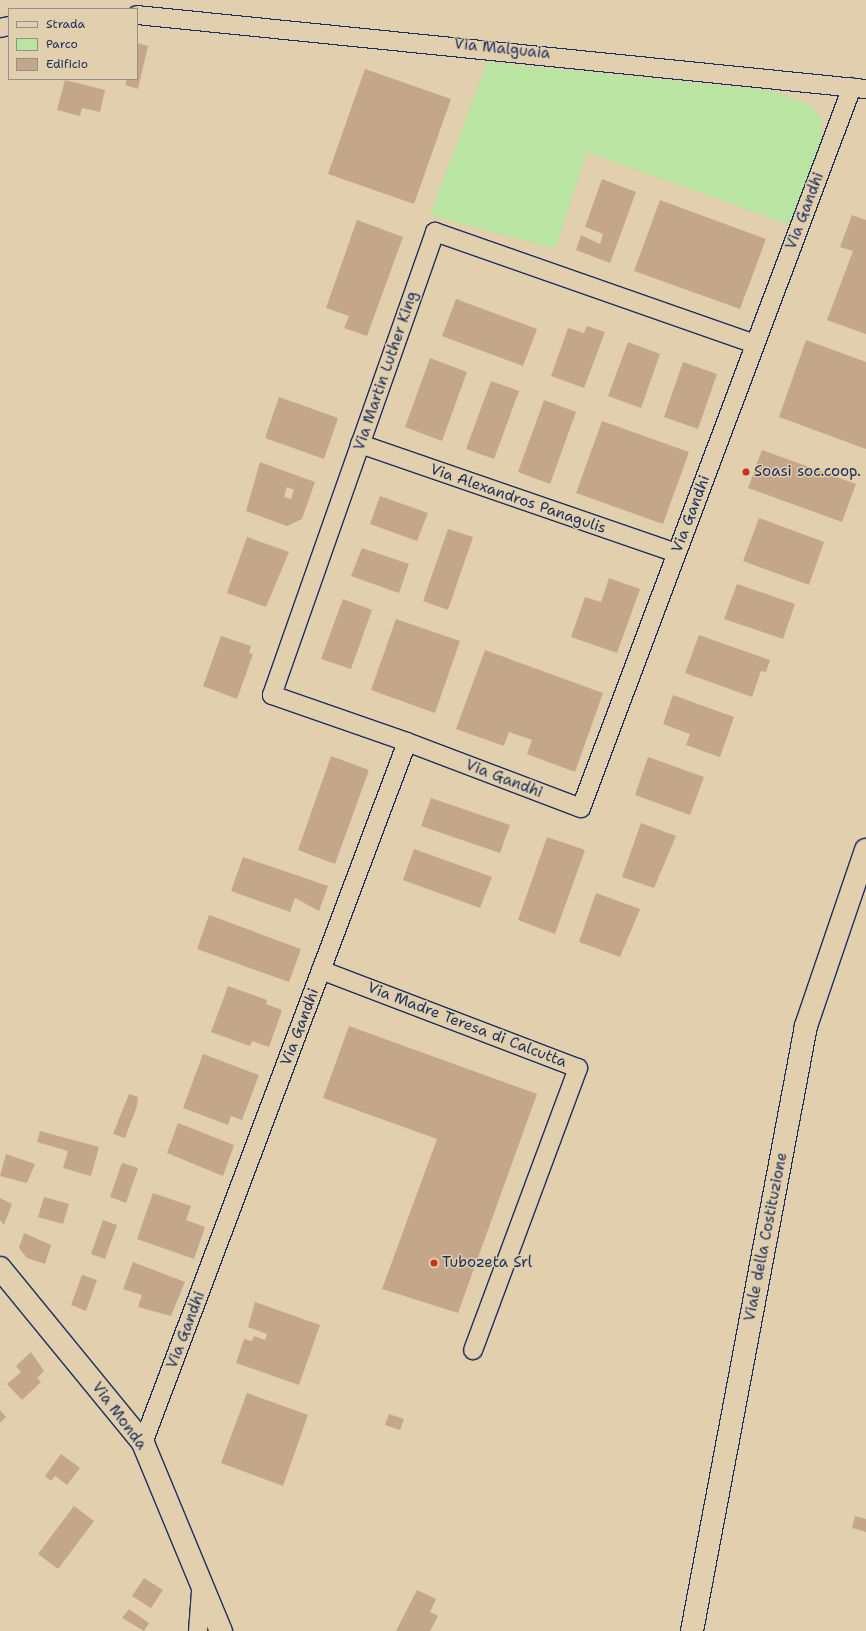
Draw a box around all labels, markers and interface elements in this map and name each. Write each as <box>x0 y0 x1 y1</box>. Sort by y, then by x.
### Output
legend <box>8 8 138 80</box>
text: Strada <box>46 16 85 32</box>
street label: Via Malguaia <box>453 35 551 63</box>
text: Parco <box>46 36 78 52</box>
text: Edificio <box>46 56 88 72</box>
street label: Via Gandhi <box>782 170 828 252</box>
street label: Via Martin Luther King <box>350 289 422 453</box>
street label: Via Alexandros Panagulis <box>428 460 608 538</box>
place label: Soasi soc.coop. <box>754 463 861 481</box>
marker: Soasi soc.coop. <box>741 467 751 477</box>
street label: Via Gandhi <box>668 473 714 555</box>
street label: Via Gandhi <box>463 756 545 802</box>
street label: Via Madre Teresa di Calcutta <box>365 979 569 1071</box>
street label: Via Gandhi <box>277 986 323 1068</box>
street label: Viale della Costituzione <box>741 1151 791 1323</box>
place label: Tubozeta Srl <box>442 1254 532 1272</box>
marker: Tubozeta Srl <box>429 1258 439 1268</box>
street label: Via Gandhi <box>163 1289 209 1371</box>
street label: Via Monda <box>88 1379 150 1453</box>

